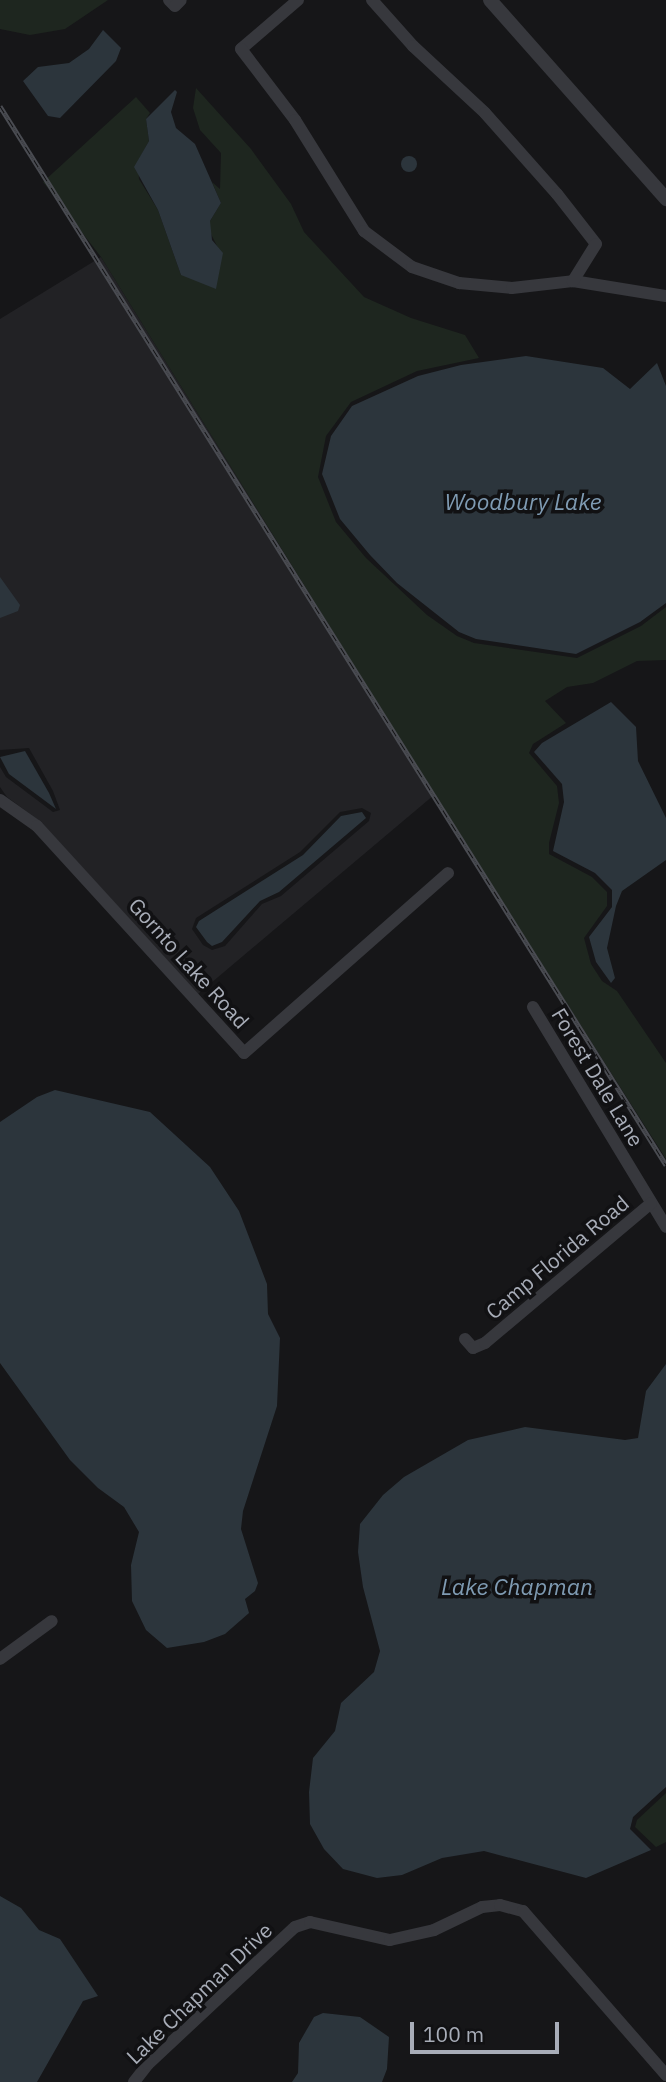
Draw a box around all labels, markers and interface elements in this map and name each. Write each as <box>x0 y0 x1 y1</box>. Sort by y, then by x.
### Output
water label: Woodbury Lake <box>445 487 601 515</box>
street label: Gornto Lake Road <box>124 892 254 1034</box>
street label: Forest Dale Lane <box>547 1003 649 1151</box>
street label: Camp Florida Road <box>481 1190 633 1324</box>
water label: Lake Chapman <box>441 1572 593 1600</box>
street label: Lake Chapman Drive <box>121 1917 277 2069</box>
scale bar <box>414 2008 563 2052</box>
text: 100 m <box>423 2020 484 2048</box>

